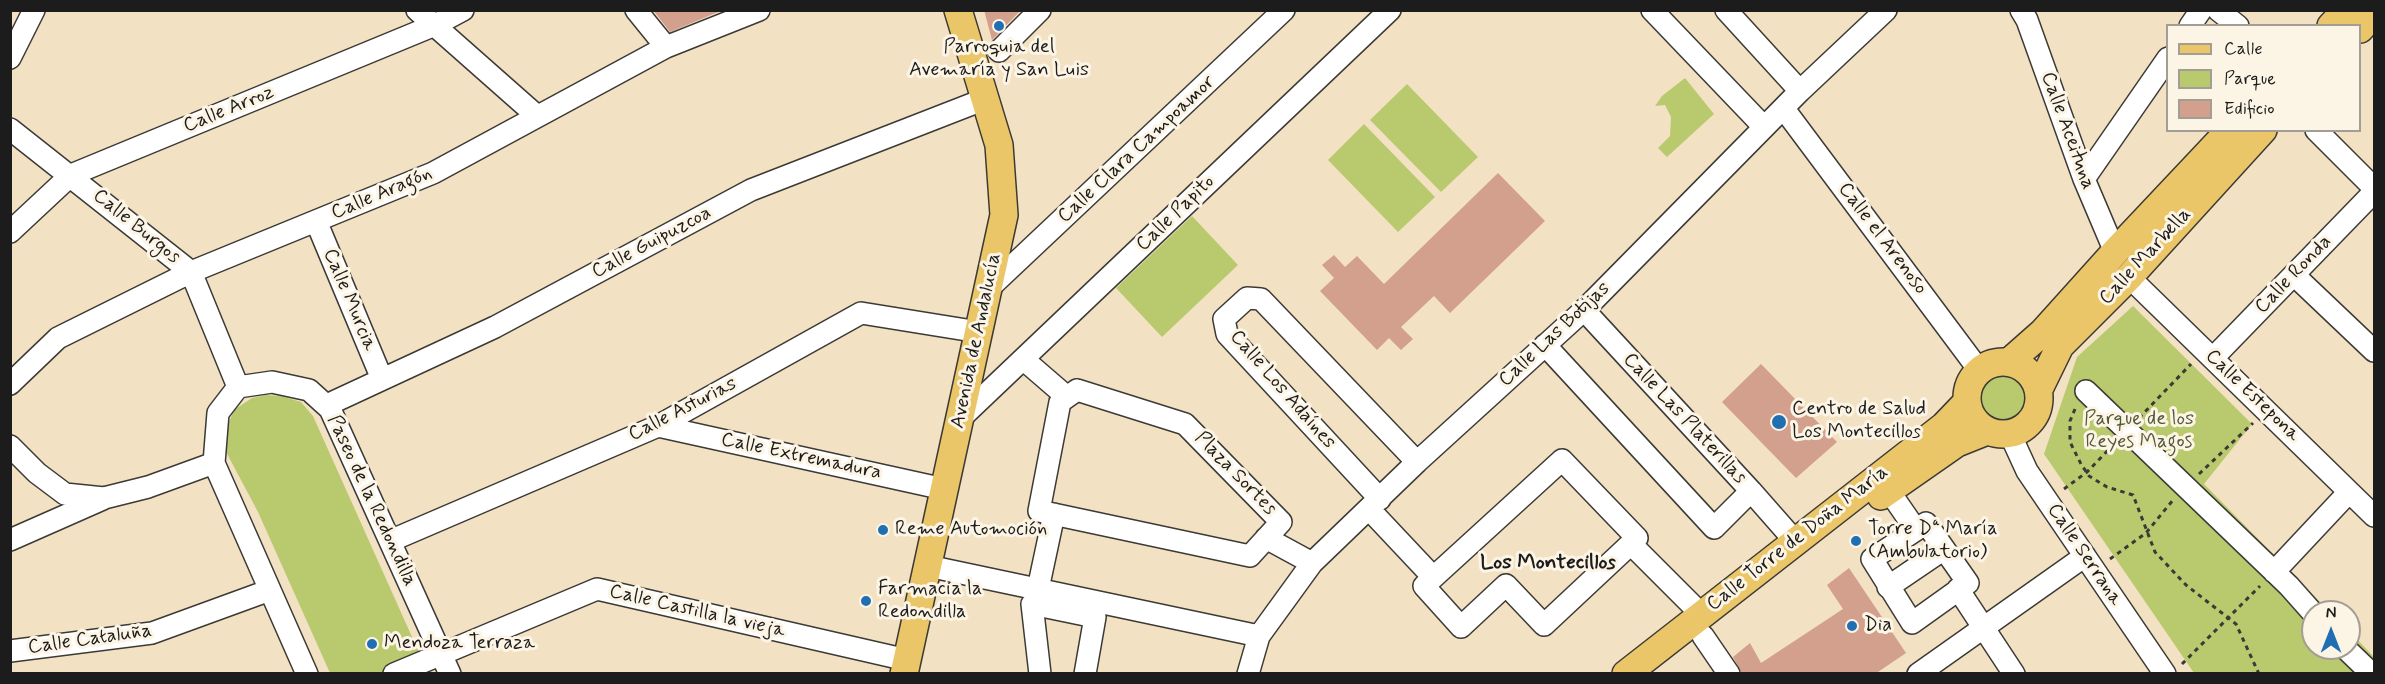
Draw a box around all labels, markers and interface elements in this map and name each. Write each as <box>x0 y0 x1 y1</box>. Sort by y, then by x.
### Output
marker: Parroquia del Avemaría y San Luis <box>992 19 1006 33</box>
legend <box>2166 24 2361 132</box>
place label: Parroquia del Avemaría y San Luis <box>909 36 1089 83</box>
text: Calle <box>2224 37 2263 61</box>
text: Parque <box>2224 67 2276 91</box>
street label: Calle Aceituna <box>2035 69 2099 193</box>
street label: Calle Clara Campoamor <box>1053 71 1221 229</box>
street label: Calle Arroz <box>180 81 278 139</box>
text: Edificio <box>2224 97 2275 121</box>
street label: Calle Aragón <box>328 162 436 226</box>
street label: Calle Papito <box>1132 171 1220 257</box>
street label: Calle el Arenoso <box>1832 178 1932 300</box>
street label: Calle Burgos <box>87 184 185 270</box>
street label: Calle Guipuzcoa <box>588 201 716 285</box>
street label: Calle Marbella <box>2095 203 2197 311</box>
street label: Calle Ronda <box>2251 231 2337 319</box>
street label: Calle Murcia <box>317 245 381 355</box>
street label: Avenida de Andalucía <box>947 251 1007 431</box>
street label: Calle Las Botijas <box>1494 277 1616 393</box>
street label: Calle Los Adaínes <box>1224 326 1340 454</box>
street label: Calle Estepona <box>2200 345 2304 447</box>
street label: Calle Las Platerillas <box>1617 348 1751 490</box>
street label: Calle Asturias <box>625 372 741 448</box>
place label: Centro de Salud Los Montecillos <box>1792 398 1926 445</box>
park label: Parque de los Reyes Magos <box>2084 408 2194 455</box>
street label: Paseo de la Redondilla <box>321 412 421 590</box>
marker: Centro de Salud Los Montecillos <box>1770 413 1788 431</box>
street label: Plaza Sortes <box>1189 427 1281 521</box>
street label: Calle Extremadura <box>719 428 883 486</box>
street label: Calle Torre de Doña María <box>1703 461 1893 617</box>
street label: Calle Serrana <box>2041 499 2127 611</box>
place label: Reme Automoción <box>895 518 1047 542</box>
place label: Torre Dª María (Ambulatorio) <box>1868 518 1997 565</box>
marker: Reme Automoción <box>876 523 890 537</box>
marker: Torre Dª María (Ambulatorio) <box>1849 534 1863 548</box>
district label: Los Montecillos <box>1480 551 1616 577</box>
place label: Farmacia la Redondilla <box>878 578 982 625</box>
street label: Calle Castilla la vieja <box>607 580 787 644</box>
marker: Farmacia la Redondilla <box>859 594 873 608</box>
north arrow <box>2301 600 2361 660</box>
text: N <box>2326 603 2336 624</box>
place label: Dia <box>1864 614 1892 638</box>
street label: Calle Cataluña <box>27 619 153 661</box>
marker: Dia <box>1845 619 1859 633</box>
place label: Mendoza Terraza <box>384 632 535 656</box>
marker: Mendoza Terraza <box>365 637 379 651</box>

